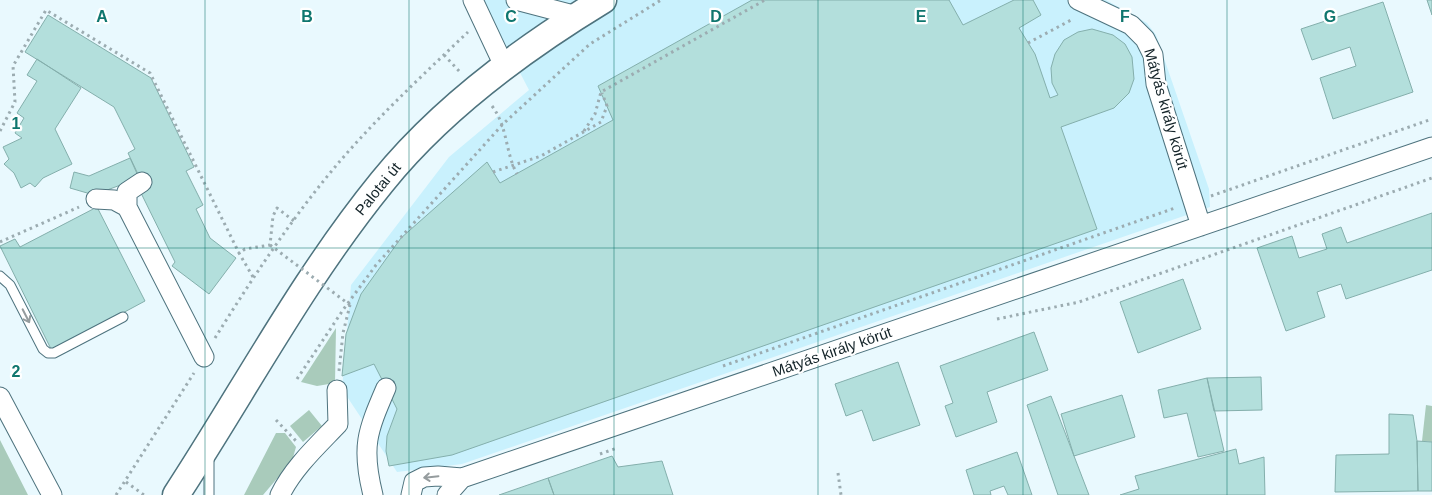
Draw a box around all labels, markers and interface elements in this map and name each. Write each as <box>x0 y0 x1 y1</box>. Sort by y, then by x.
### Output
text: A <box>96 8 108 25</box>
text: B <box>301 8 313 25</box>
text: C <box>505 8 517 25</box>
text: D <box>710 8 722 25</box>
text: E <box>916 8 927 25</box>
text: F <box>1120 8 1130 25</box>
text: G <box>1324 8 1336 25</box>
street label: Mátyás király körút <box>1141 46 1192 172</box>
text: 1 <box>12 115 21 132</box>
street label: Palotai út <box>351 158 404 218</box>
one-way arrow <box>22 308 31 323</box>
street label: Mátyás király körút <box>770 323 894 380</box>
text: 2 <box>12 363 21 380</box>
one-way arrow <box>423 472 439 482</box>

